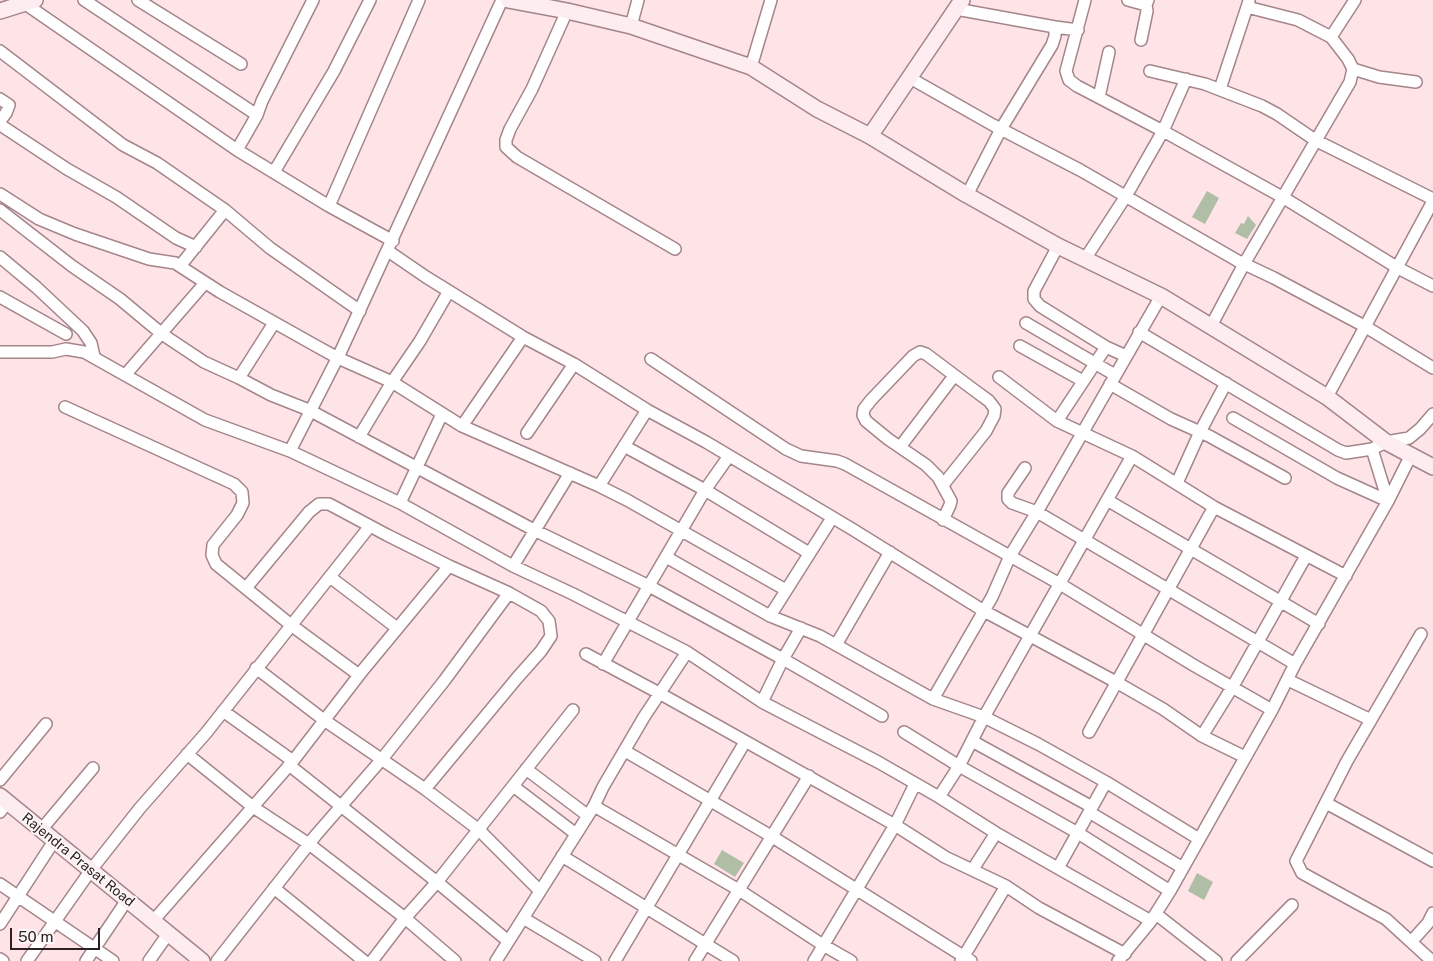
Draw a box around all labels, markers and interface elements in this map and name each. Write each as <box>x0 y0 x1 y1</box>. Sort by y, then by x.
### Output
street label: Rajendra Prasat Road <box>18 809 138 911</box>
scale bar <box>12 918 102 950</box>
text: 50 m <box>18 928 53 945</box>

